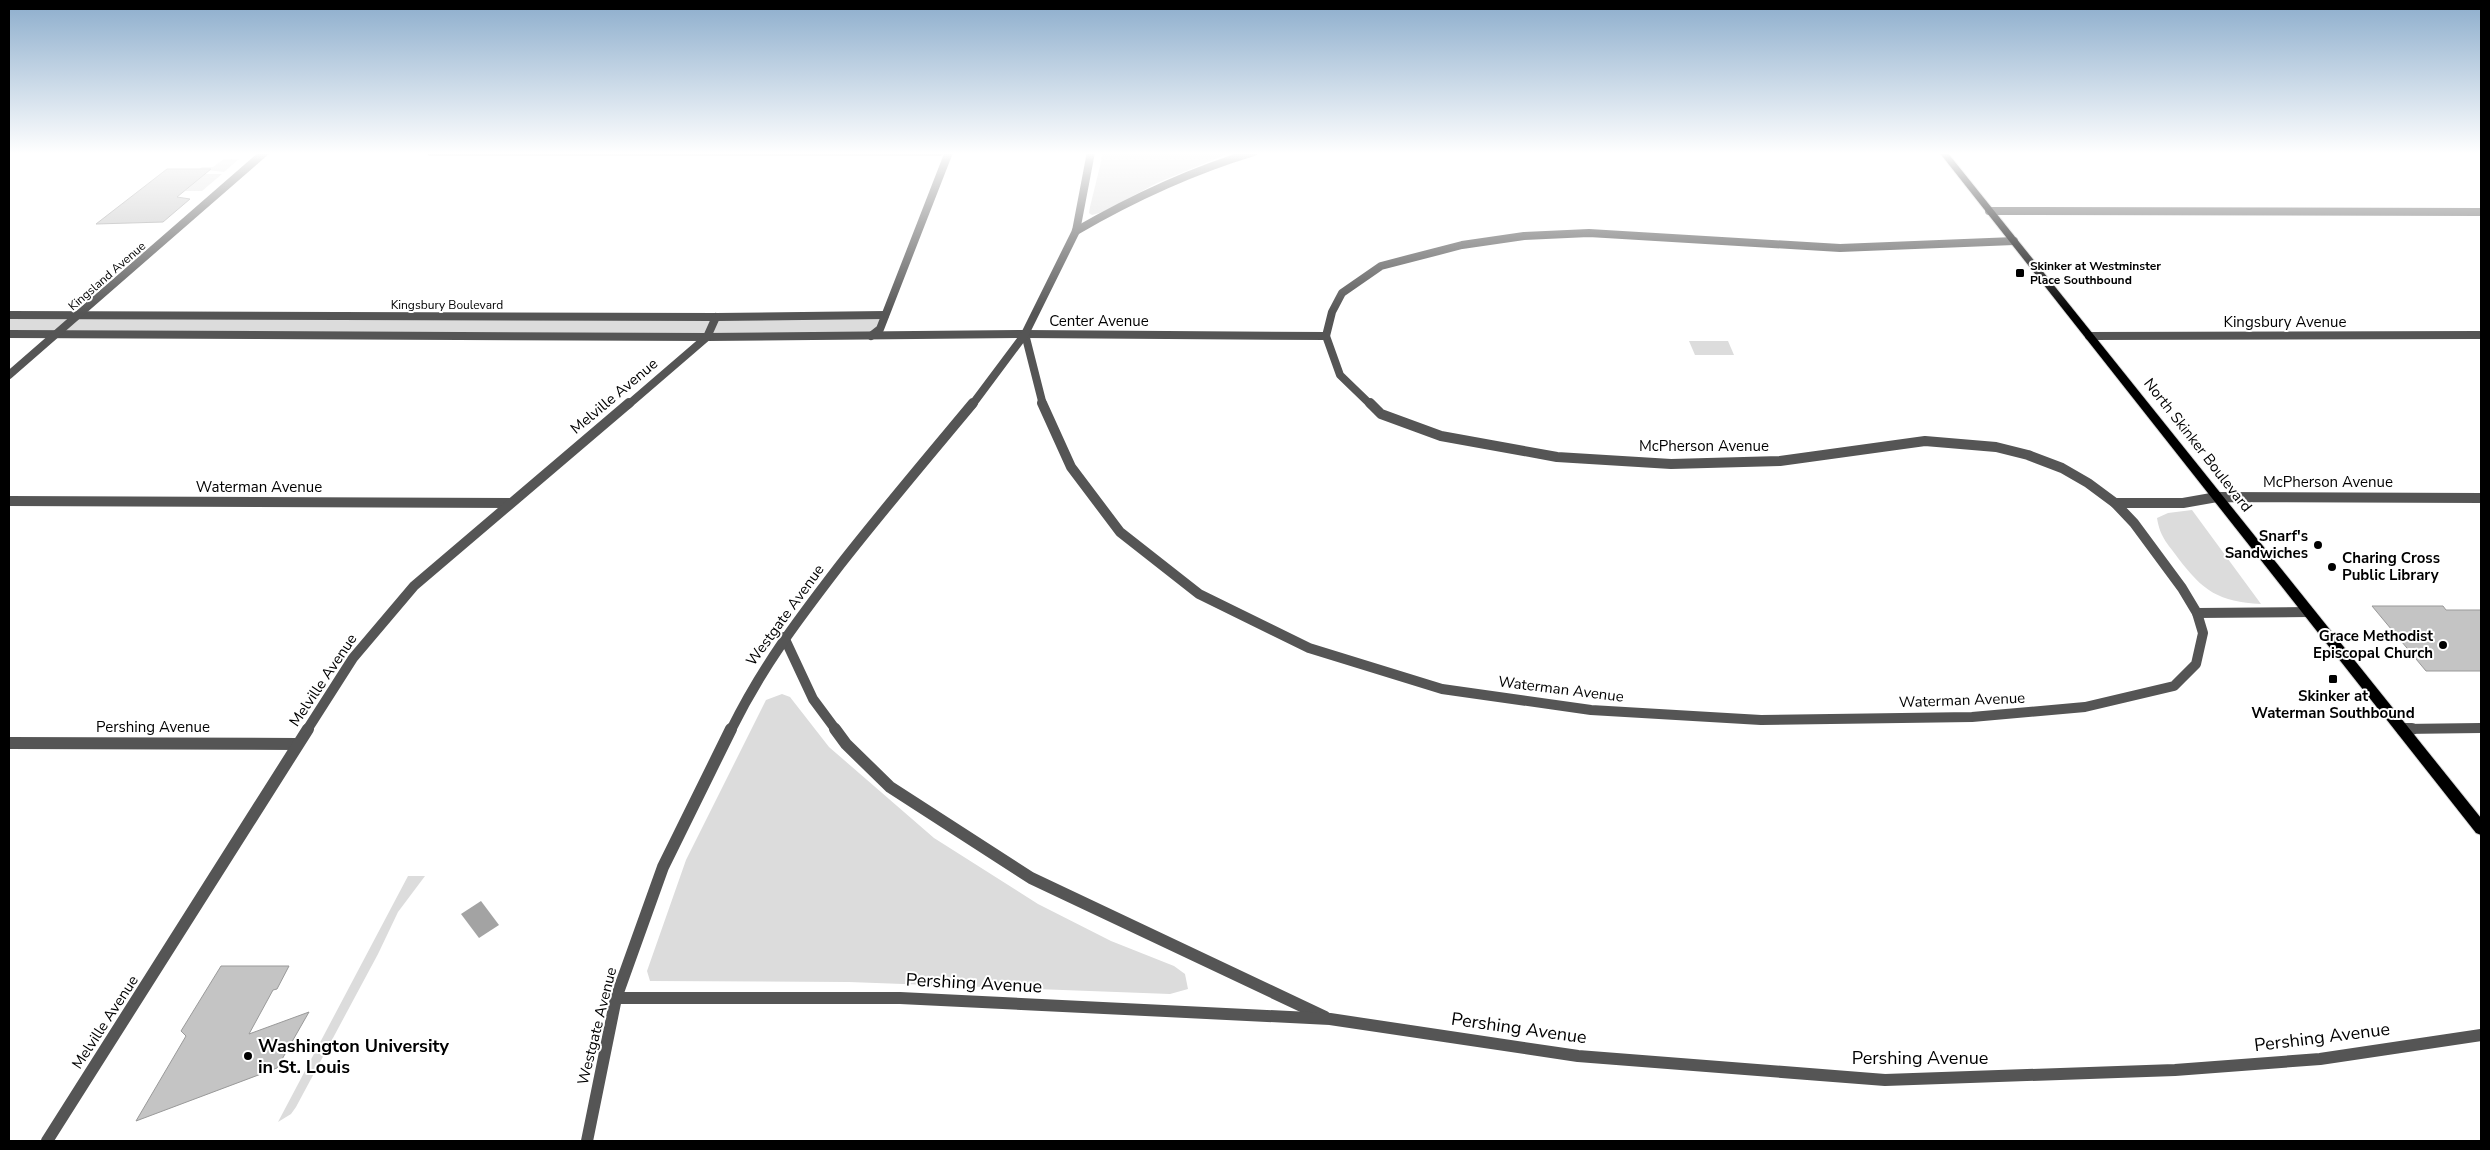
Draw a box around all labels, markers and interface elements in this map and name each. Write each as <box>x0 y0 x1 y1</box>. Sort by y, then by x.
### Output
street label: Kingsland Avenue <box>65 238 149 314</box>
place label: Skinker at Westminster Place Southbound <box>2030 258 2161 288</box>
marker: Skinker at Westminster Place Southbound <box>2014 267 2026 279</box>
street label: Kingsbury Boulevard <box>391 297 503 313</box>
street label: Center Avenue <box>1049 311 1149 331</box>
street label: Kingsbury Avenue <box>2224 312 2347 332</box>
street label: Melville Avenue <box>566 354 662 438</box>
street label: North Skinker Boulevard <box>2139 374 2257 516</box>
street label: McPherson Avenue <box>1639 436 1769 456</box>
street label: McPherson Avenue <box>2263 472 2393 492</box>
street label: Waterman Avenue <box>196 477 322 497</box>
place label: Snarf's Sandwiches <box>2225 526 2308 563</box>
marker: Snarf's Sandwiches <box>2312 539 2324 551</box>
place label: Charing Cross Public Library <box>2342 548 2440 585</box>
street label: Westgate Avenue <box>741 560 829 670</box>
marker: Charing Cross Public Library <box>2326 561 2338 573</box>
place label: Grace Methodist Episcopal Church <box>2313 626 2433 663</box>
street label: Melville Avenue <box>285 630 361 730</box>
marker: Grace Methodist Episcopal Church <box>2437 639 2449 651</box>
street label: Waterman Avenue <box>1497 671 1625 707</box>
marker: Skinker at Waterman Southbound <box>2327 673 2339 685</box>
place label: Skinker at Waterman Southbound <box>2251 686 2415 723</box>
street label: Waterman Avenue <box>1899 688 2025 712</box>
street label: Pershing Avenue <box>96 717 210 737</box>
street label: Westgate Avenue <box>573 965 621 1087</box>
street label: Pershing Avenue <box>905 967 1043 999</box>
street label: Melville Avenue <box>67 971 143 1073</box>
street label: Pershing Avenue <box>1450 1007 1588 1049</box>
street label: Pershing Avenue <box>2253 1017 2391 1057</box>
place label: Washington University in St. Louis <box>258 1034 450 1079</box>
street label: Pershing Avenue <box>1852 1046 1988 1070</box>
marker: Washington University in St. Louis <box>242 1050 254 1062</box>

